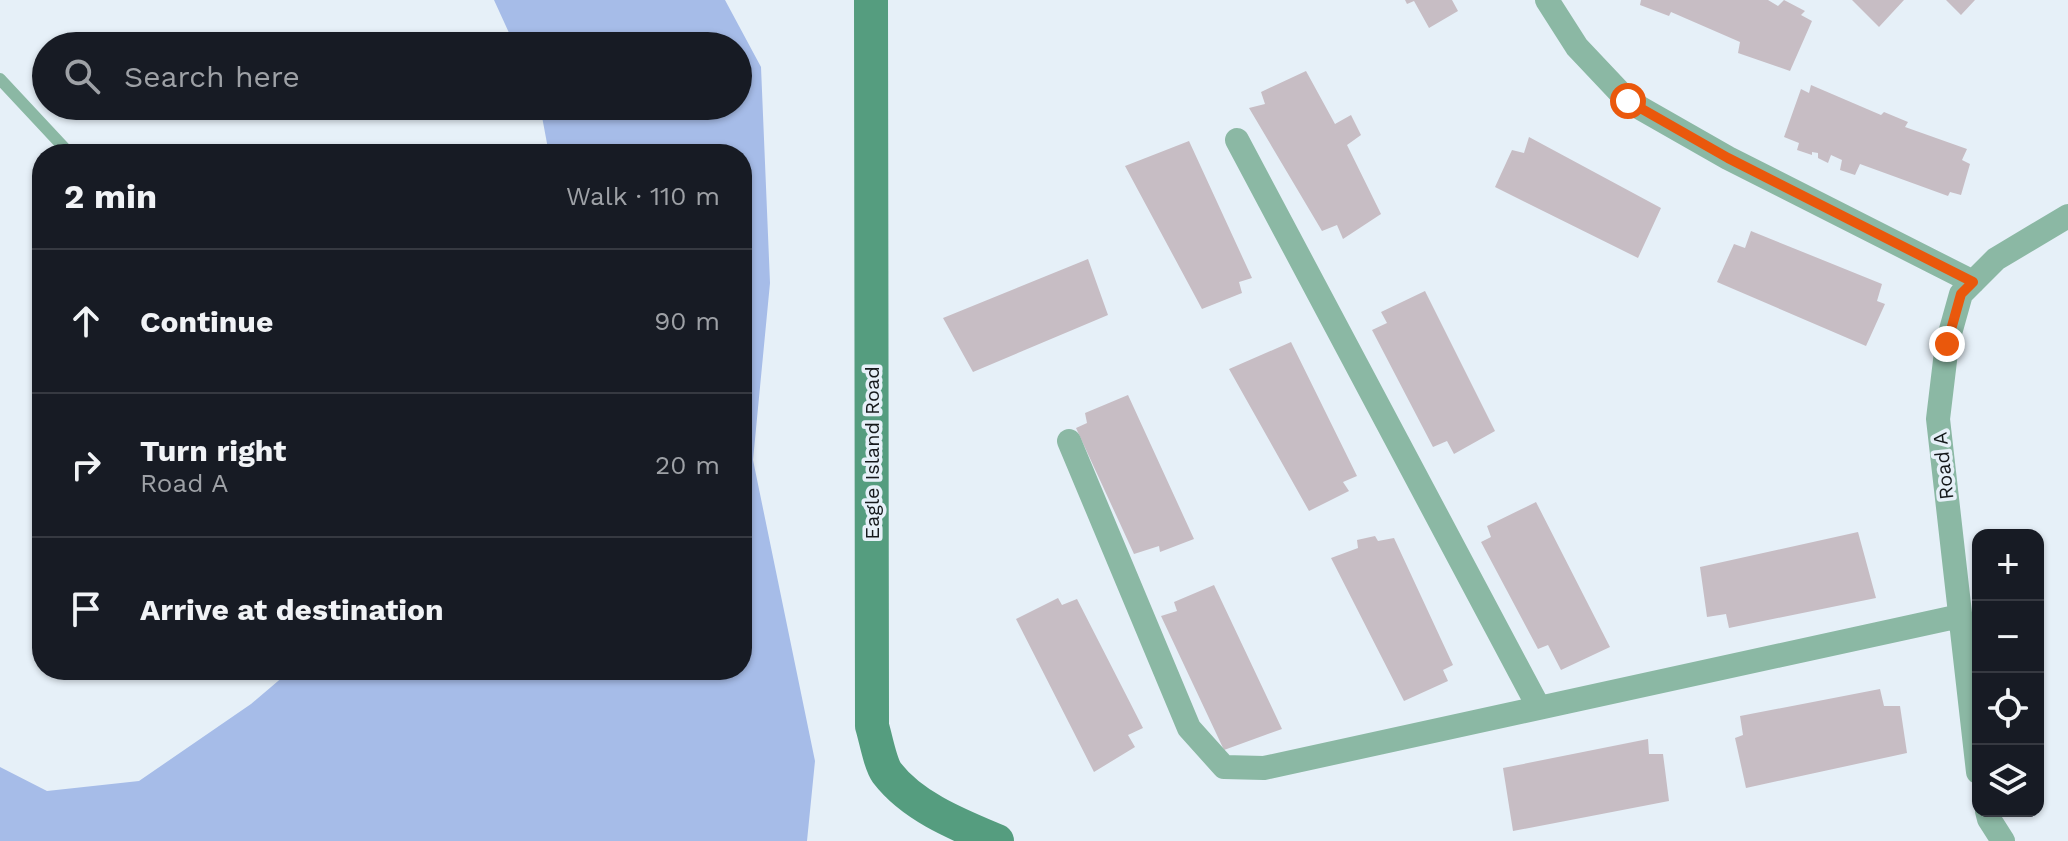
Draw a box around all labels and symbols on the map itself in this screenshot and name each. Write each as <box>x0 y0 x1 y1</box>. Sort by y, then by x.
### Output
route start <box>1610 83 1646 119</box>
route end <box>1929 326 1965 362</box>
street label: Eagle Island Road <box>860 366 884 540</box>
street label: Road A <box>1928 431 1958 501</box>

